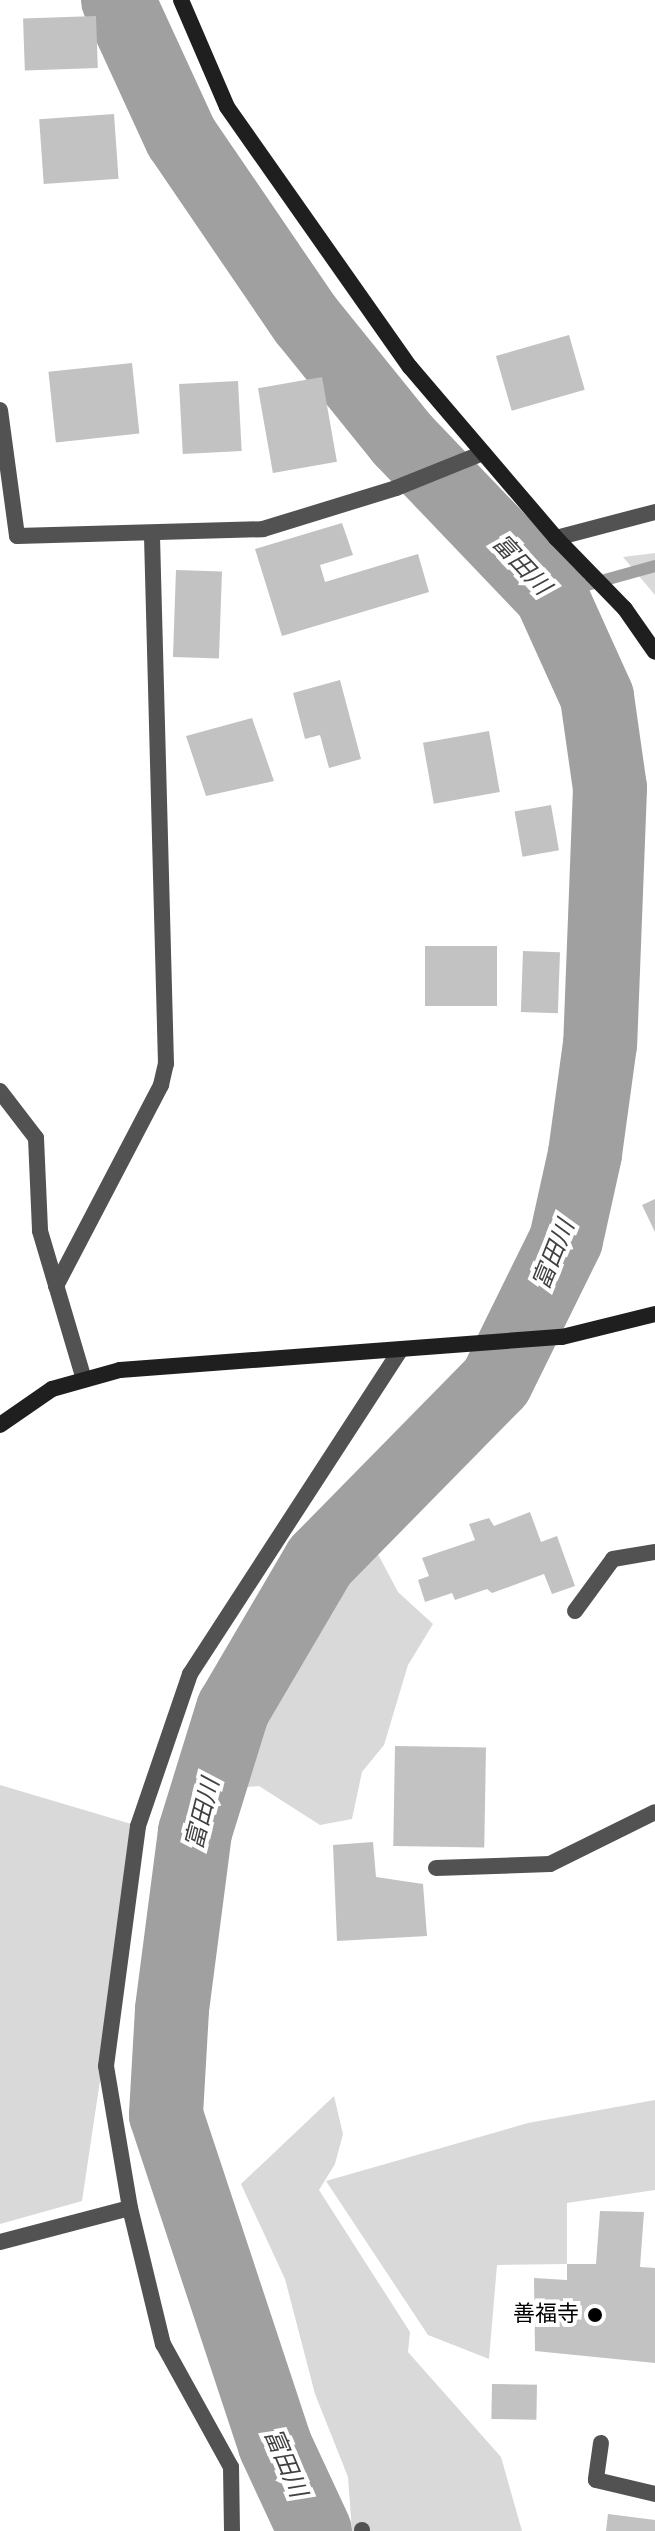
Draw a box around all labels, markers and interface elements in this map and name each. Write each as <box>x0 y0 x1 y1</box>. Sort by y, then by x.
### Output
water label: 富田川 <box>486 529 556 601</box>
water label: 富田川 <box>527 1216 581 1294</box>
water label: 富田川 <box>180 1776 226 1852</box>
place label: 善福寺 <box>513 2302 579 2328</box>
marker: 善福寺 <box>586 2306 604 2324</box>
water label: 富田川 <box>258 2424 312 2502</box>

